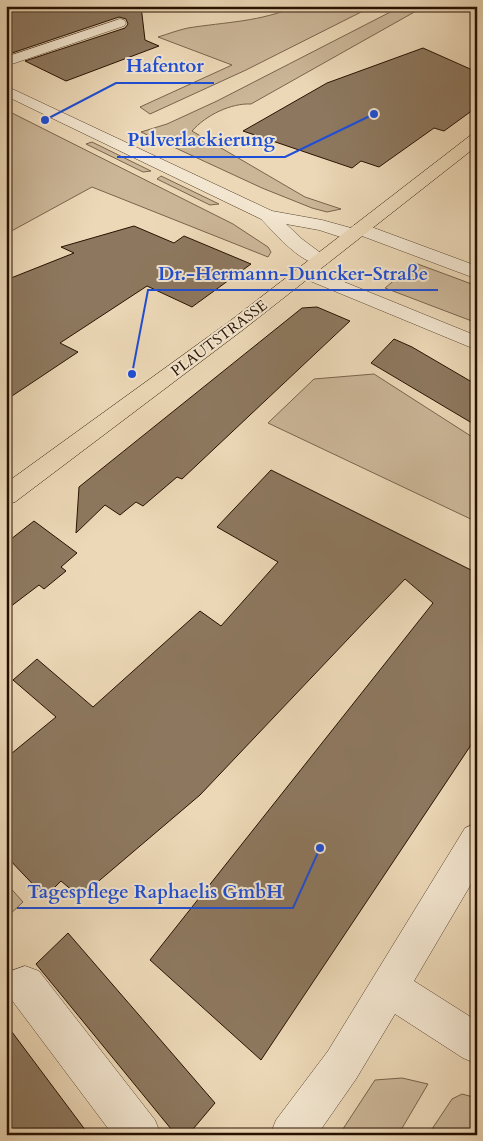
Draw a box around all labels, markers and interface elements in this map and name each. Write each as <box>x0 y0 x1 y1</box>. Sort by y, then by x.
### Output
callout: Hafentor <box>116 49 214 83</box>
text: Hafentor <box>126 53 204 79</box>
callout: Pulverlackierung <box>117 123 285 157</box>
text: Pulverlackierung <box>127 127 275 153</box>
callout: Dr.-Hermann-Duncker-Straße <box>148 256 438 290</box>
text: Dr.-Hermann-Duncker-Straße <box>158 261 428 287</box>
street label: PLAUTSTRASSE <box>167 295 271 381</box>
callout: Tagespflege Raphaelis GmbH <box>17 874 293 908</box>
text: Tagespflege Raphaelis GmbH <box>27 879 283 905</box>

